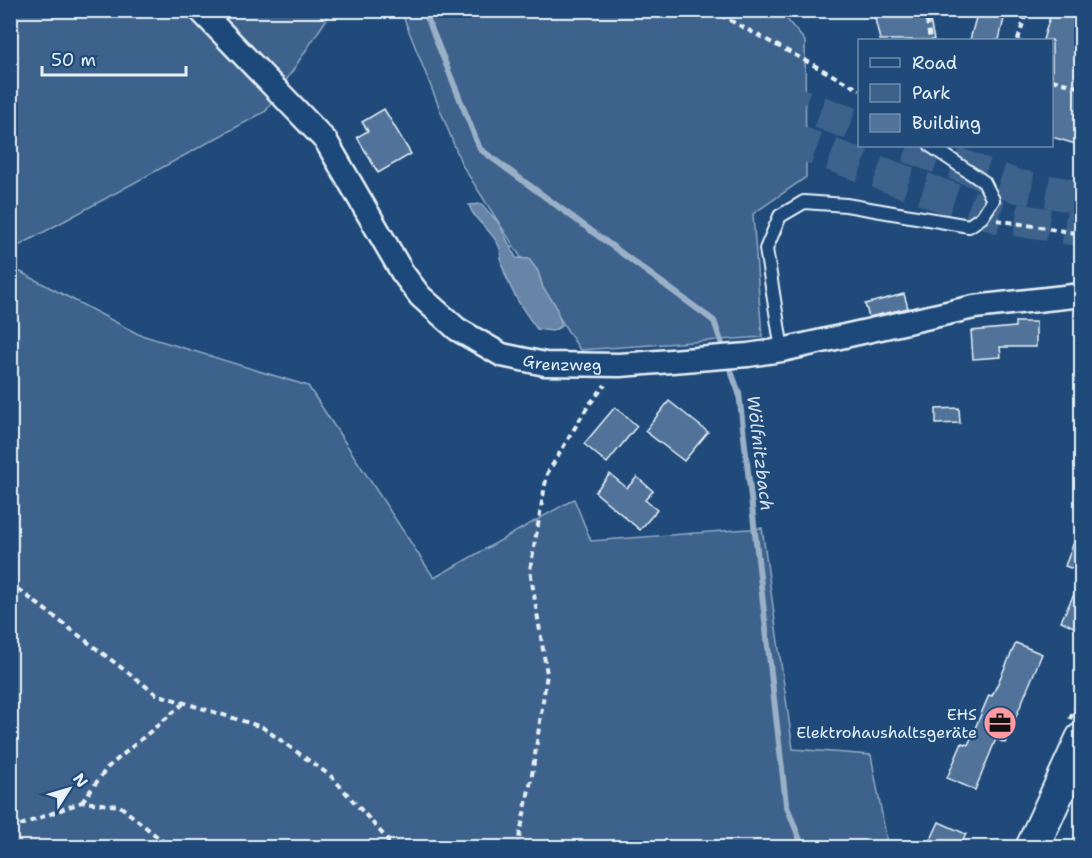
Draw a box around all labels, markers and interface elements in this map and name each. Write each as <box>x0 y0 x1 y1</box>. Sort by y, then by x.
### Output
scale bar <box>42 39 186 77</box>
legend <box>858 39 1053 147</box>
text: 50 m <box>51 48 96 72</box>
text: Road <box>912 51 957 75</box>
text: Park <box>912 81 951 105</box>
text: Building <box>912 111 981 135</box>
street label: Grenzweg <box>521 350 602 376</box>
water label: Wölfnitzbach <box>741 394 779 512</box>
place label: EHS Elektrohaushaltsgeräte <box>796 704 977 743</box>
office icon: EHS Elektrohaushaltsgeräte <box>982 705 1018 741</box>
north arrow <box>39 759 99 819</box>
text: N <box>68 769 93 792</box>

